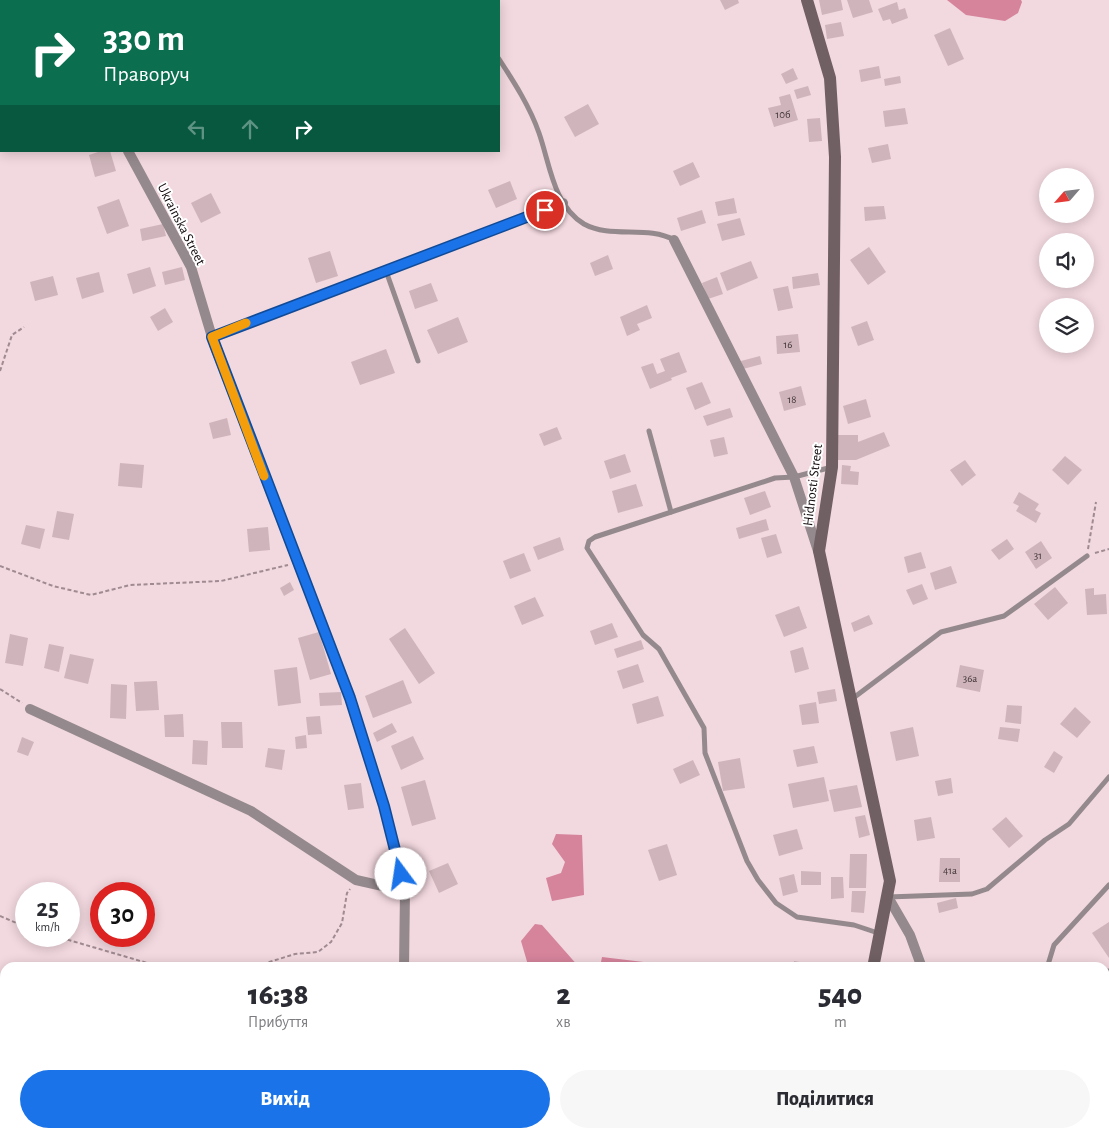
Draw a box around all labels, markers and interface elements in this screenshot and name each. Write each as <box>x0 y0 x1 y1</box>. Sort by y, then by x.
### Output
icon: right <box>20 20 85 85</box>
text: 330 m <box>103 22 185 57</box>
text: Праворуч <box>103 63 190 85</box>
house number: 10б <box>775 109 791 120</box>
icon: left <box>183 115 211 143</box>
icon: ahead <box>236 115 264 143</box>
icon: right <box>289 115 317 143</box>
north arrow <box>1039 168 1094 222</box>
map controls <box>1039 168 1094 353</box>
street label: Ukrainska Street <box>155 181 208 268</box>
pin <box>524 189 566 231</box>
icon: arrive <box>531 196 559 224</box>
button: sound <box>1039 233 1094 288</box>
button: layers <box>1039 298 1094 353</box>
house number: 16 <box>784 339 792 350</box>
house number: 18 <box>788 394 797 405</box>
street label: Hidnosti Street <box>801 443 825 527</box>
house number: 31 <box>1034 550 1042 561</box>
house number: 36а <box>963 673 977 684</box>
position arrow <box>374 847 426 899</box>
house number: 41а <box>943 865 957 876</box>
speed limit sign: 30 <box>90 882 155 947</box>
text: 25 <box>36 896 59 921</box>
text: km/h <box>35 921 60 933</box>
text: 16:38 <box>248 980 308 1010</box>
text: 2 <box>556 980 571 1010</box>
text: 540 <box>818 980 862 1010</box>
text: Прибуття <box>248 1014 308 1030</box>
text: хв <box>556 1014 571 1030</box>
text: m <box>834 1014 847 1030</box>
button: Вихід <box>20 1070 550 1128</box>
button: Поділитися <box>560 1070 1090 1128</box>

